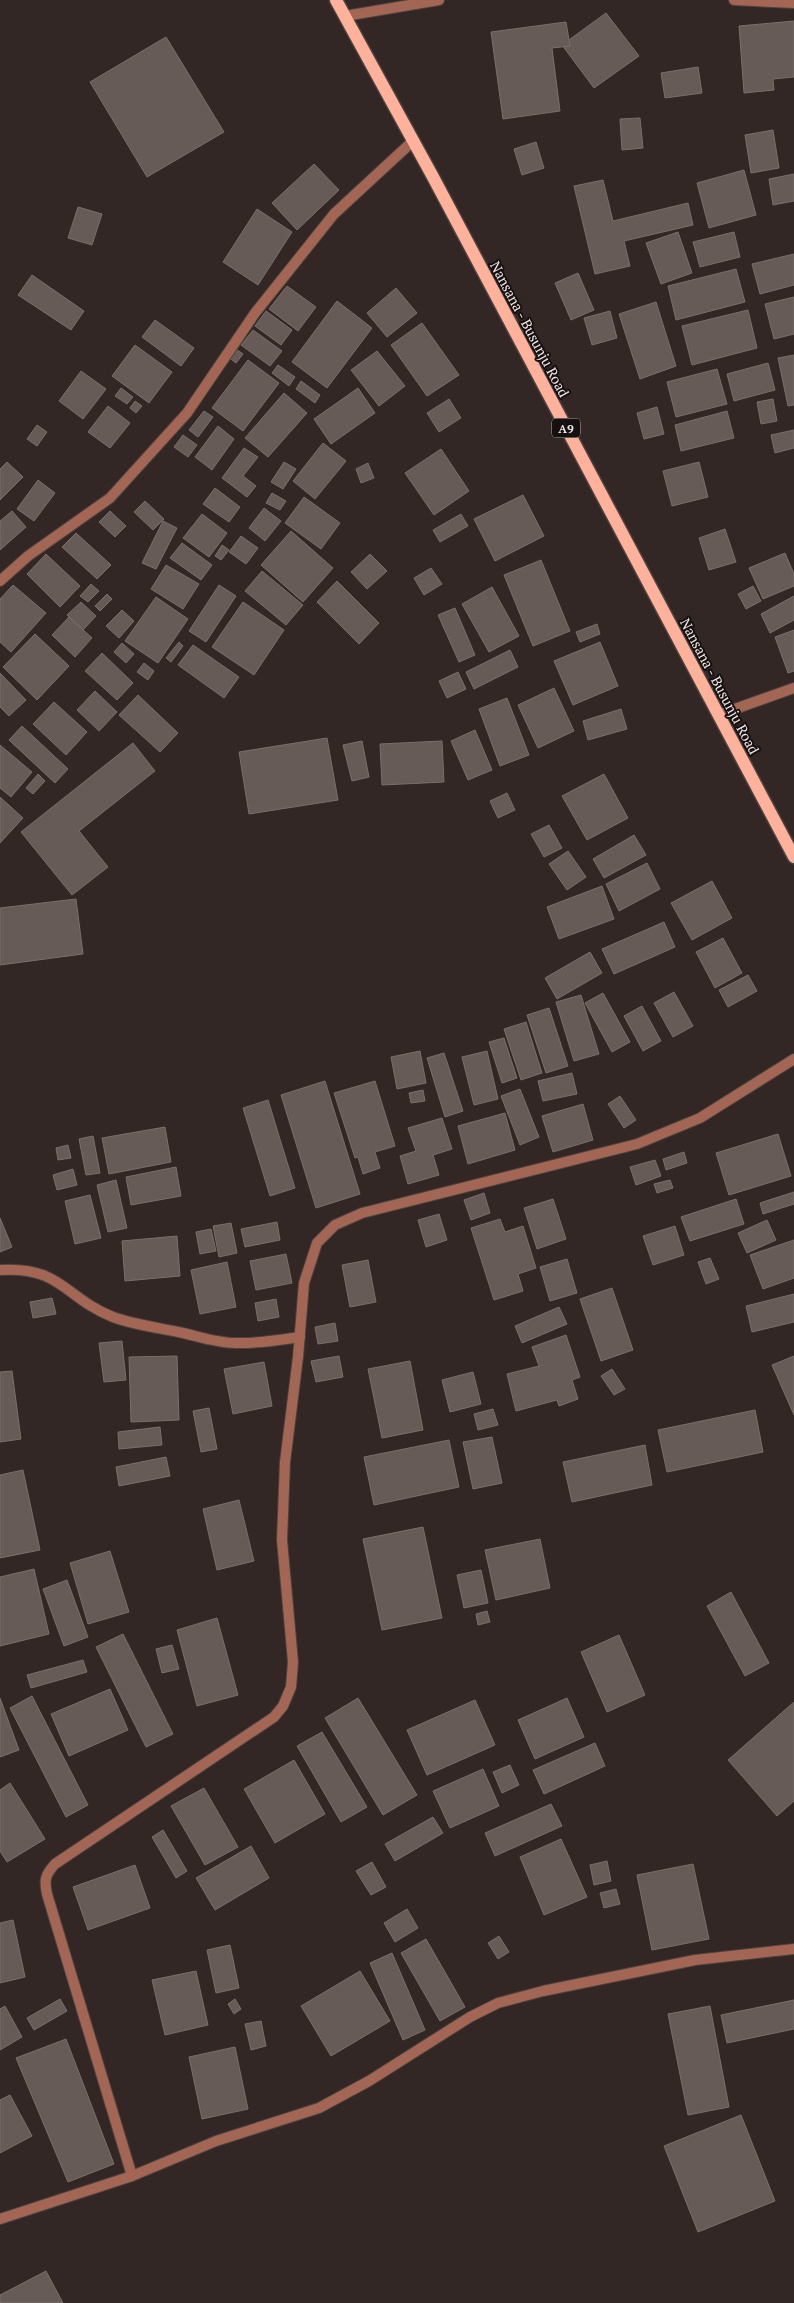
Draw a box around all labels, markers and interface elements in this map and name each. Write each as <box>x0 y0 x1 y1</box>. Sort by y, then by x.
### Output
street label: Nansana - Busunju Road <box>486 258 574 401</box>
road number: A9 <box>552 418 580 438</box>
street label: Nansana - Busunju Road <box>676 615 764 758</box>

